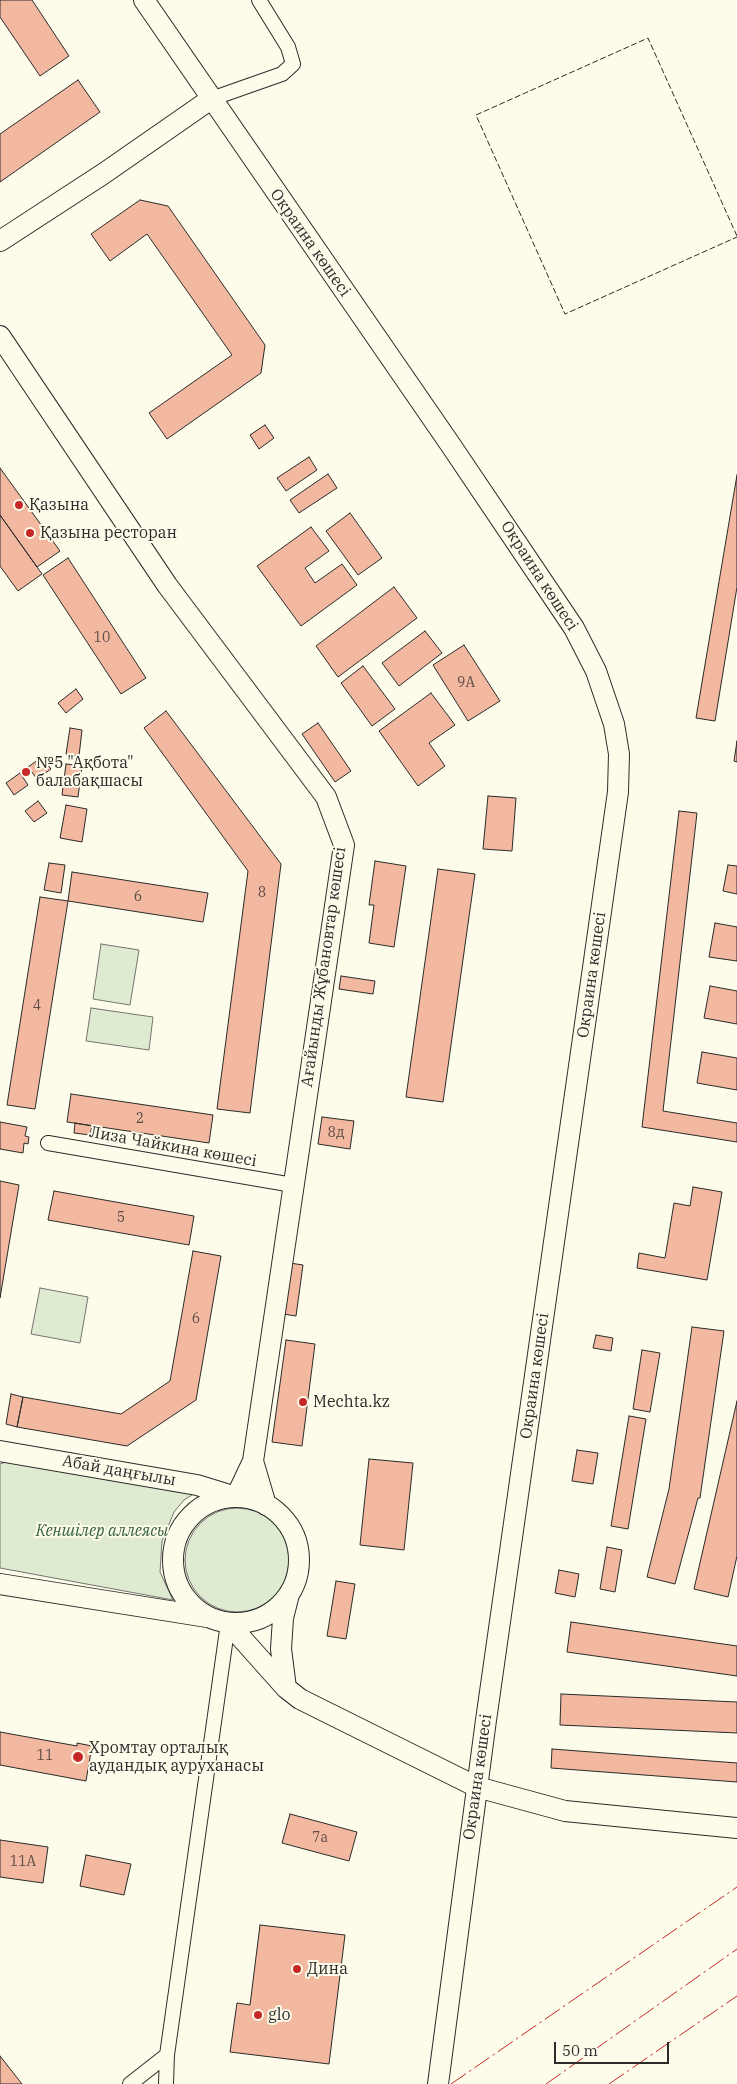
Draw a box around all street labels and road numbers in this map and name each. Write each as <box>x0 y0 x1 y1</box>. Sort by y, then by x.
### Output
street label: Окраина көшесі <box>266 185 354 301</box>
street label: Окраина көшесі <box>496 518 582 634</box>
street label: Ағайынды Жұбановтар көшесі <box>298 846 350 1088</box>
street label: Окраина көшесі <box>574 911 610 1039</box>
street label: Лиза Чайкина көшесі <box>88 1123 258 1171</box>
street label: Окраина көшесі <box>517 1312 553 1440</box>
street label: Абай даңғылы <box>61 1452 177 1490</box>
street label: Окраина көшесі <box>460 1713 496 1841</box>

